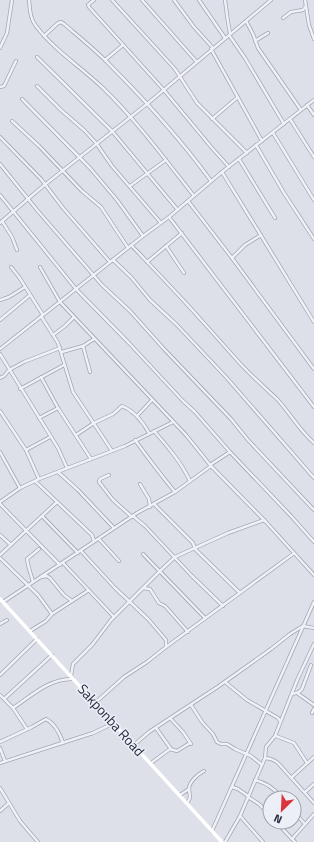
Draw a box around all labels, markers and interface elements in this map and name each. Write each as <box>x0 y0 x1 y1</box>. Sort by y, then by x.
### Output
street label: Sakponba Road <box>73 679 150 761</box>
north arrow <box>262 790 302 830</box>
text: N <box>271 810 285 828</box>

